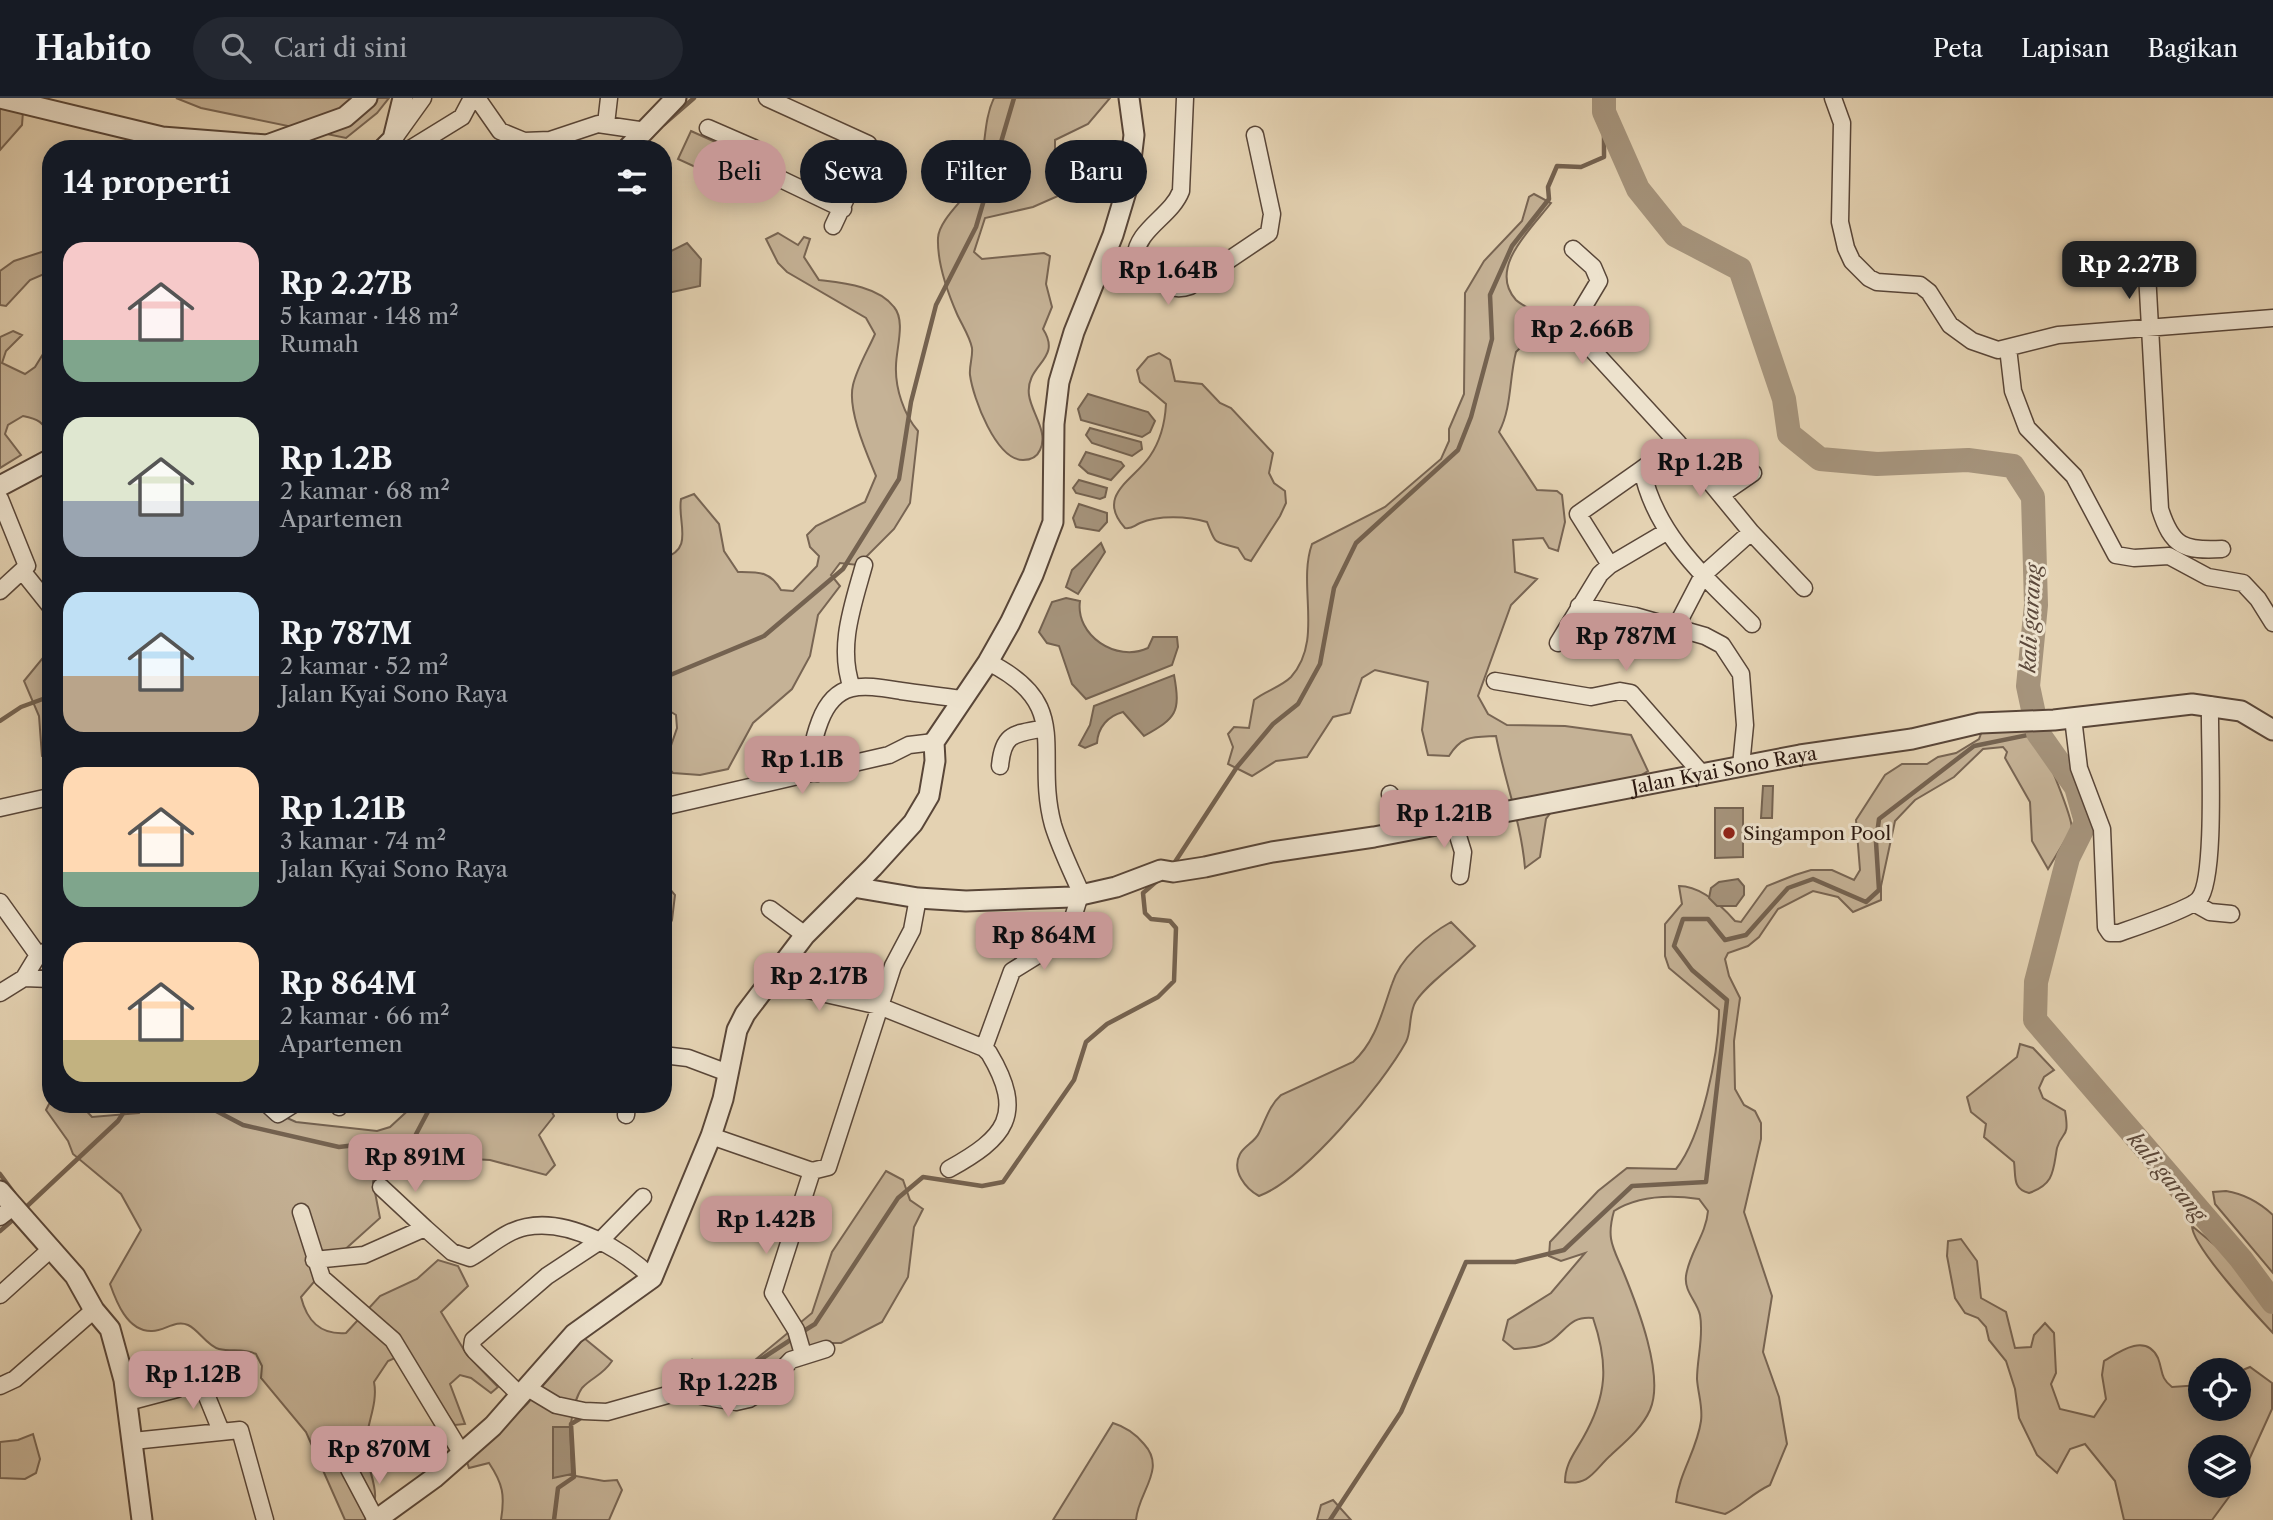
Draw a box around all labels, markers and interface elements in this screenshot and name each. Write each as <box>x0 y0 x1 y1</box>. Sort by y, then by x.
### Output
search box <box>193 17 683 80</box>
text: Habito <box>35 28 151 69</box>
icon: search <box>217 29 255 67</box>
text: Cari di sini <box>273 32 407 64</box>
text: Peta <box>1933 34 1983 63</box>
text: Lapisan <box>2021 34 2110 63</box>
text: Bagikan <box>2148 34 2238 63</box>
chip: Beli <box>693 140 786 203</box>
chip: Sewa <box>800 140 907 203</box>
chip: Filter <box>921 140 1031 203</box>
chip: Baru <box>1045 140 1147 203</box>
icon: filters <box>613 163 651 201</box>
text: 14 properti <box>63 164 231 201</box>
pin: Rp 2.27B <box>2057 242 2201 301</box>
pin: Rp 1.64B <box>1096 248 1240 307</box>
text: Rp 2.27B <box>2078 250 2180 278</box>
text: Rp 1.64B <box>1118 256 1218 284</box>
text: Rp 2.27B <box>280 265 412 302</box>
icon: home <box>119 270 203 354</box>
text: 5 kamar · 148 m² <box>280 302 459 330</box>
pin: Rp 2.66B <box>1510 306 1654 366</box>
text: Rp 2.66B <box>1530 315 1634 343</box>
text: Rumah <box>280 330 359 358</box>
text: Rp 1.2B <box>280 440 393 477</box>
pin: Rp 1.2B <box>1635 440 1765 499</box>
icon: home <box>119 445 203 529</box>
text: Rp 1.2B <box>1657 448 1743 476</box>
text: 2 kamar · 68 m² <box>280 477 450 505</box>
text: Apartemen <box>280 505 403 533</box>
water label: kali garang <box>2015 561 2046 674</box>
pin: Rp 787M <box>1561 614 1691 673</box>
text: Rp 787M <box>280 615 412 652</box>
icon: home <box>119 620 203 704</box>
text: Rp 787M <box>1575 622 1677 650</box>
text: 2 kamar · 52 m² <box>280 652 448 680</box>
text: Jalan Kyai Sono Raya <box>280 680 508 708</box>
pin: Rp 1.1B <box>737 736 867 796</box>
street label: Jalan Kyai Sono Raya <box>1626 742 1818 800</box>
text: Rp 1.1B <box>760 745 844 773</box>
text: Rp 1.21B <box>280 790 406 827</box>
pin: Rp 1.21B <box>1372 790 1516 850</box>
icon: home <box>119 795 203 879</box>
text: Rp 1.21B <box>1396 799 1492 827</box>
place label: Singampon Pool <box>1743 822 1891 845</box>
marker: Singampon Pool <box>1721 825 1737 841</box>
text: 3 kamar · 74 m² <box>280 827 446 855</box>
text: Jalan Kyai Sono Raya <box>280 855 508 883</box>
pin: Rp 864M <box>979 912 1109 972</box>
text: Rp 864M <box>992 921 1096 949</box>
pin: Rp 2.17B <box>747 954 891 1013</box>
text: Rp 2.17B <box>770 962 868 990</box>
text: Rp 864M <box>280 965 417 1002</box>
icon: home <box>119 970 203 1054</box>
text: 2 kamar · 66 m² <box>280 1002 450 1030</box>
text: Apartemen <box>280 1030 403 1058</box>
water label: kali garang <box>2122 1126 2213 1228</box>
pin: Rp 891M <box>350 1134 480 1194</box>
text: Rp 891M <box>364 1143 466 1171</box>
pin: Rp 1.42B <box>694 1196 838 1256</box>
text: Rp 1.42B <box>716 1205 816 1233</box>
pin: Rp 1.12B <box>121 1352 265 1411</box>
map controls <box>2188 1358 2251 1498</box>
button: locate <box>2188 1358 2251 1421</box>
text: Rp 1.12B <box>145 1360 241 1388</box>
pin: Rp 1.22B <box>656 1360 800 1419</box>
text: Rp 1.22B <box>678 1368 778 1396</box>
pin: Rp 870M <box>314 1426 444 1486</box>
text: Rp 870M <box>327 1435 431 1463</box>
button: layers <box>2188 1435 2251 1498</box>

